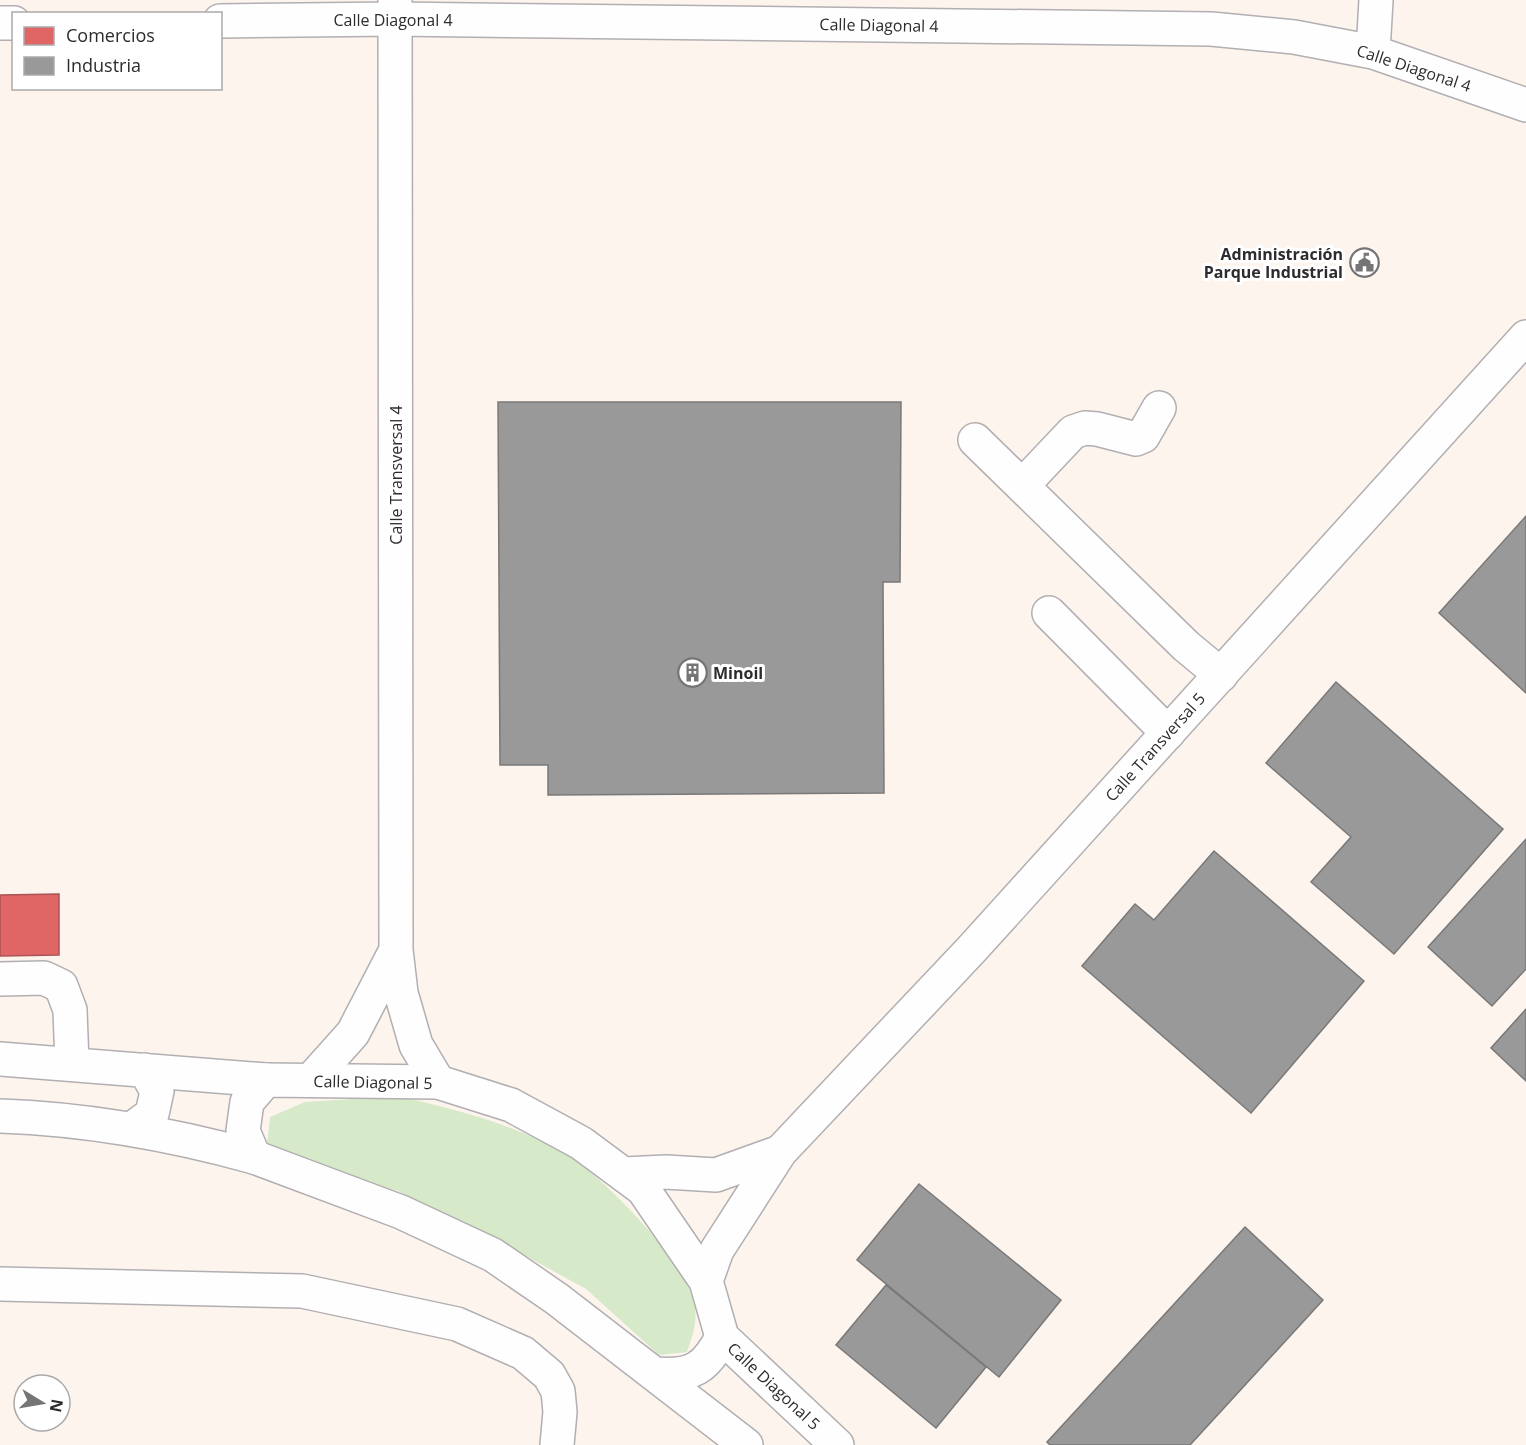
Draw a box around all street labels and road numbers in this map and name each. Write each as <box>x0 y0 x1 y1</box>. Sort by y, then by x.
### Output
street label: Calle Diagonal 4 <box>333 9 453 31</box>
street label: Calle Diagonal 4 <box>819 13 939 37</box>
street label: Calle Diagonal 4 <box>1354 39 1474 97</box>
street label: Calle Transversal 4 <box>385 405 407 545</box>
street label: Calle Transversal 5 <box>1100 688 1210 806</box>
street label: Calle Diagonal 5 <box>313 1070 433 1094</box>
street label: Calle Diagonal 5 <box>723 1337 825 1435</box>

